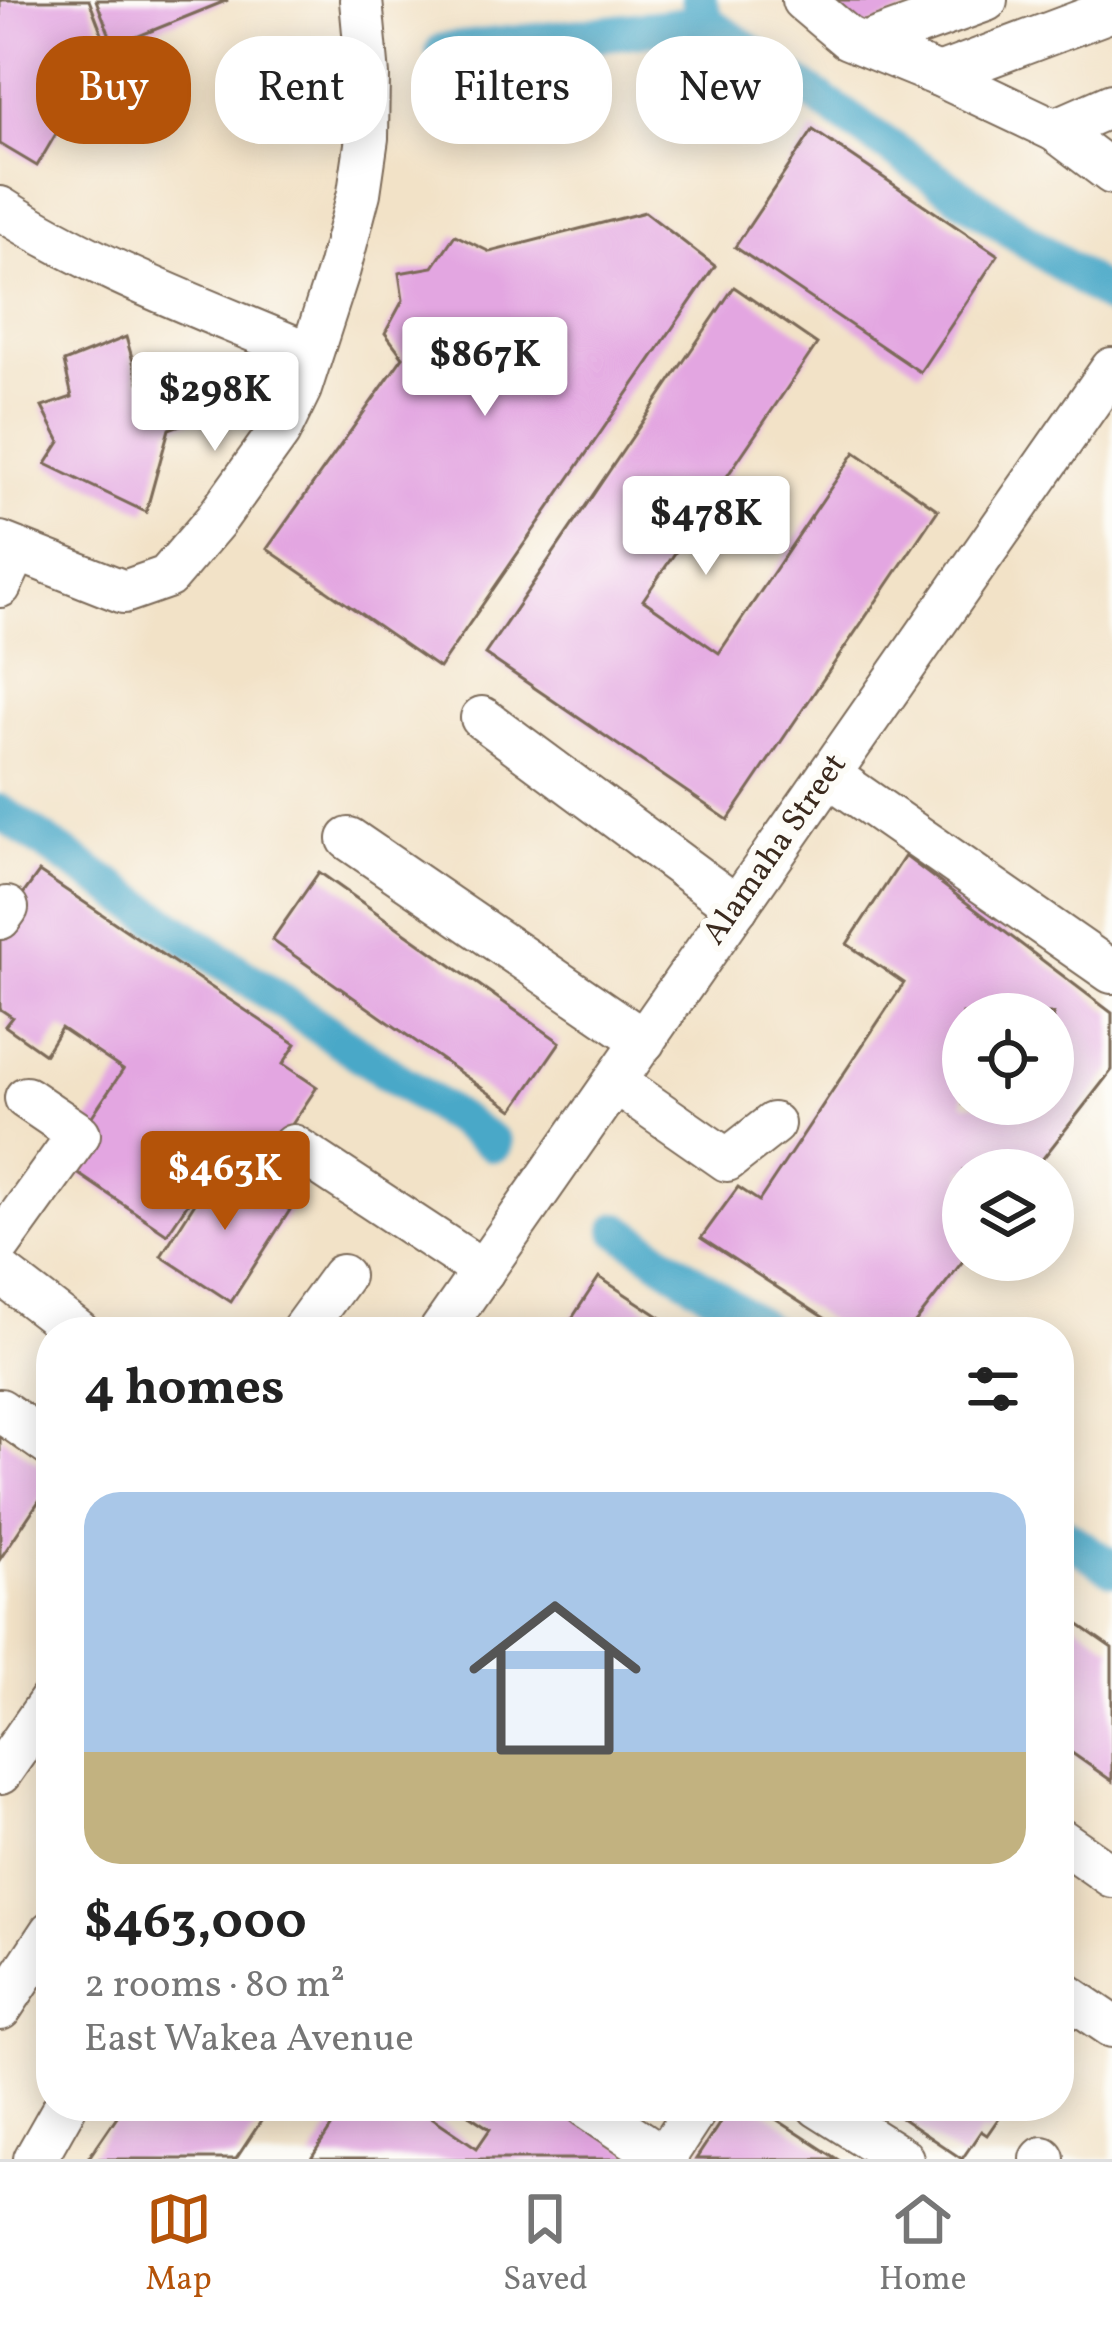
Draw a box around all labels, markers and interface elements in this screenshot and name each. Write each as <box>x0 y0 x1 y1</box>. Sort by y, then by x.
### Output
chip: Buy <box>36 36 191 144</box>
chip: Rent <box>215 36 387 144</box>
chip: Filters <box>411 36 612 144</box>
chip: New <box>636 36 803 144</box>
pin: $867K <box>401 317 569 419</box>
text: $867K <box>429 329 541 383</box>
pin: $298K <box>131 352 299 454</box>
text: $298K <box>159 364 271 418</box>
pin: $478K <box>622 476 790 578</box>
text: $478K <box>650 488 762 542</box>
street label: Alamaha Street <box>693 745 859 955</box>
map controls <box>942 993 1074 1281</box>
button: locate <box>942 993 1074 1125</box>
pin: $463K <box>141 1131 309 1233</box>
text: $463K <box>168 1143 282 1197</box>
button: layers <box>942 1149 1074 1281</box>
text: 4 homes <box>84 1354 285 1425</box>
icon: filters <box>960 1356 1026 1422</box>
icon: home <box>447 1570 663 1786</box>
text: $463,000 <box>84 1888 307 1959</box>
text: 2 rooms · 80 m² <box>84 1959 345 2013</box>
text: East Wakea Avenue <box>84 2013 414 2067</box>
tab: Map <box>146 2186 212 2304</box>
tab: Saved <box>503 2186 588 2304</box>
tab: Home <box>879 2186 966 2304</box>

